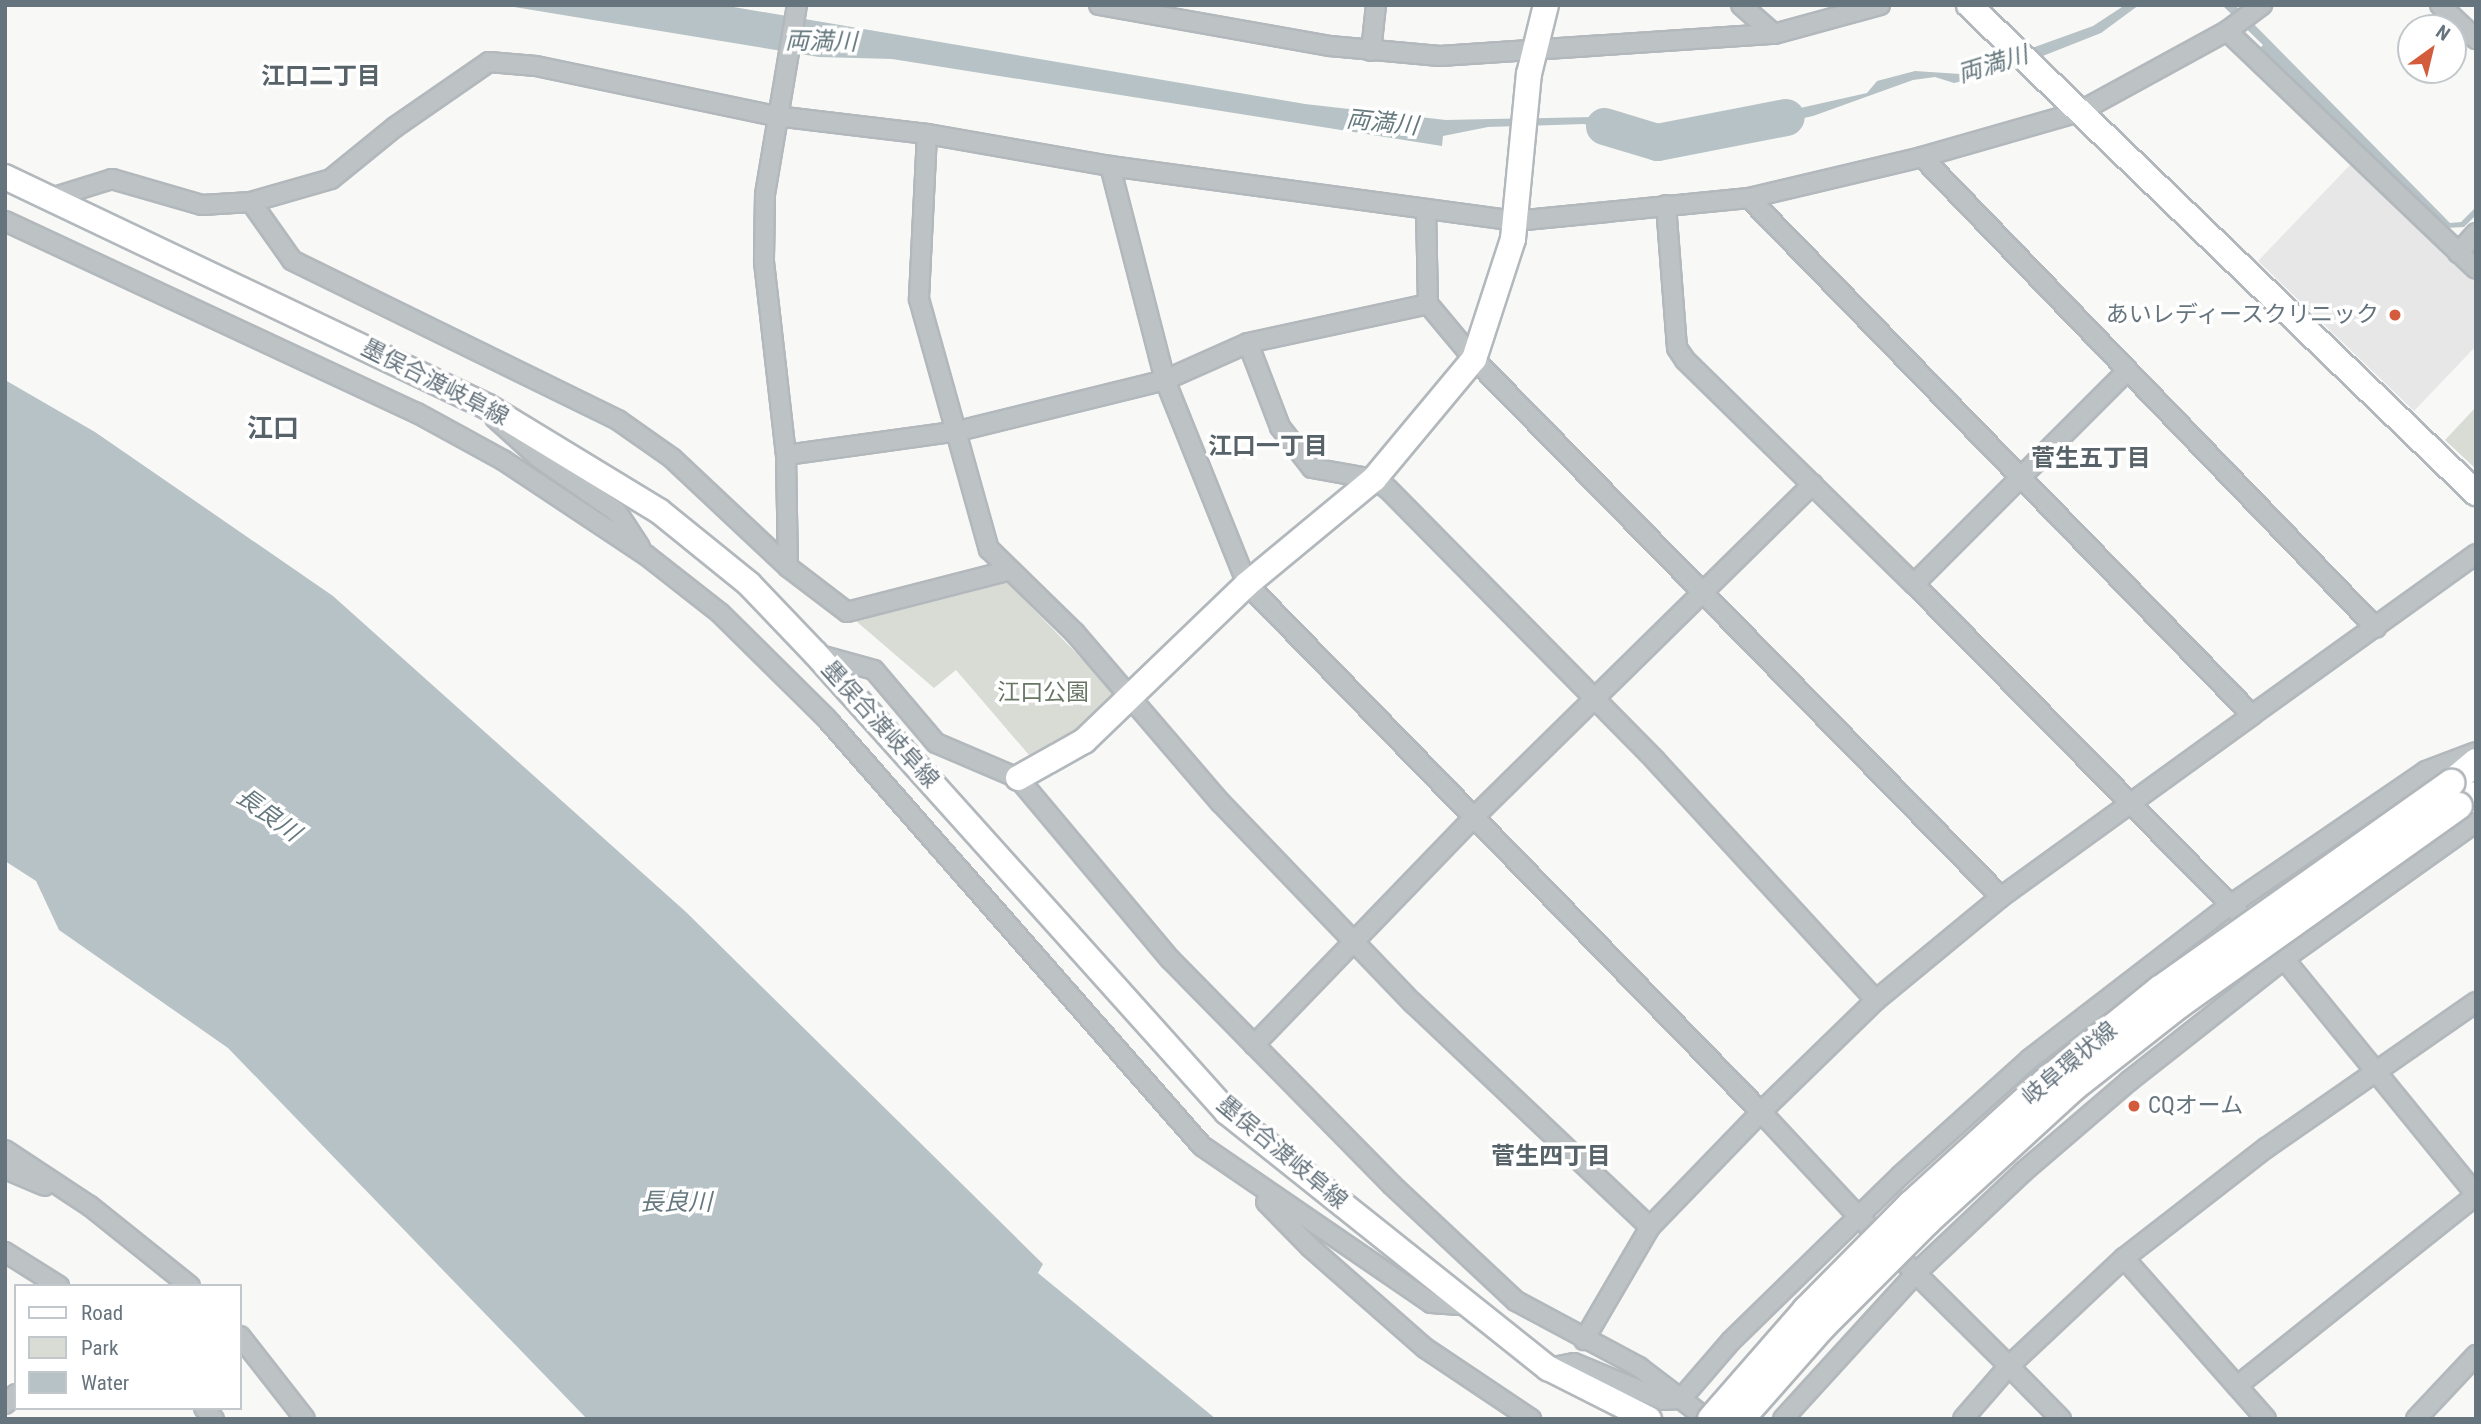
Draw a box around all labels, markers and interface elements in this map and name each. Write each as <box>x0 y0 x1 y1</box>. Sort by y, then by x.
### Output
north arrow <box>2397 14 2467 84</box>
text: N <box>2432 20 2454 46</box>
water label: 両満川 <box>785 27 857 57</box>
water label: 両満川 <box>1954 41 2032 89</box>
district label: 江口二丁目 <box>261 63 381 91</box>
water label: 両満川 <box>1345 105 1419 141</box>
place label: あいレディースクリニック <box>2103 301 2379 329</box>
marker: あいレディースクリニック <box>2385 305 2405 325</box>
street label: 墨俣合渡岐阜線 <box>357 334 513 432</box>
district label: 江口 <box>247 413 299 445</box>
district label: 江口一丁目 <box>1208 433 1328 461</box>
district label: 菅生五丁目 <box>2031 445 2151 473</box>
street label: 墨俣合渡岐阜線 <box>816 656 944 794</box>
park label: 江口公園 <box>997 679 1089 707</box>
water label: 長良川 <box>230 782 306 848</box>
street label: 岐阜環状線 <box>2017 1016 2123 1112</box>
street label: 墨俣合渡岐阜線 <box>1211 1091 1353 1215</box>
place label: CQオーム <box>2148 1092 2244 1120</box>
marker: CQオーム <box>2126 1098 2142 1114</box>
district label: 菅生四丁目 <box>1491 1143 1611 1171</box>
water label: 長良川 <box>640 1189 712 1217</box>
legend <box>14 1284 242 1410</box>
text: Road <box>81 1301 123 1325</box>
text: Park <box>81 1336 118 1360</box>
text: Water <box>81 1371 129 1395</box>

